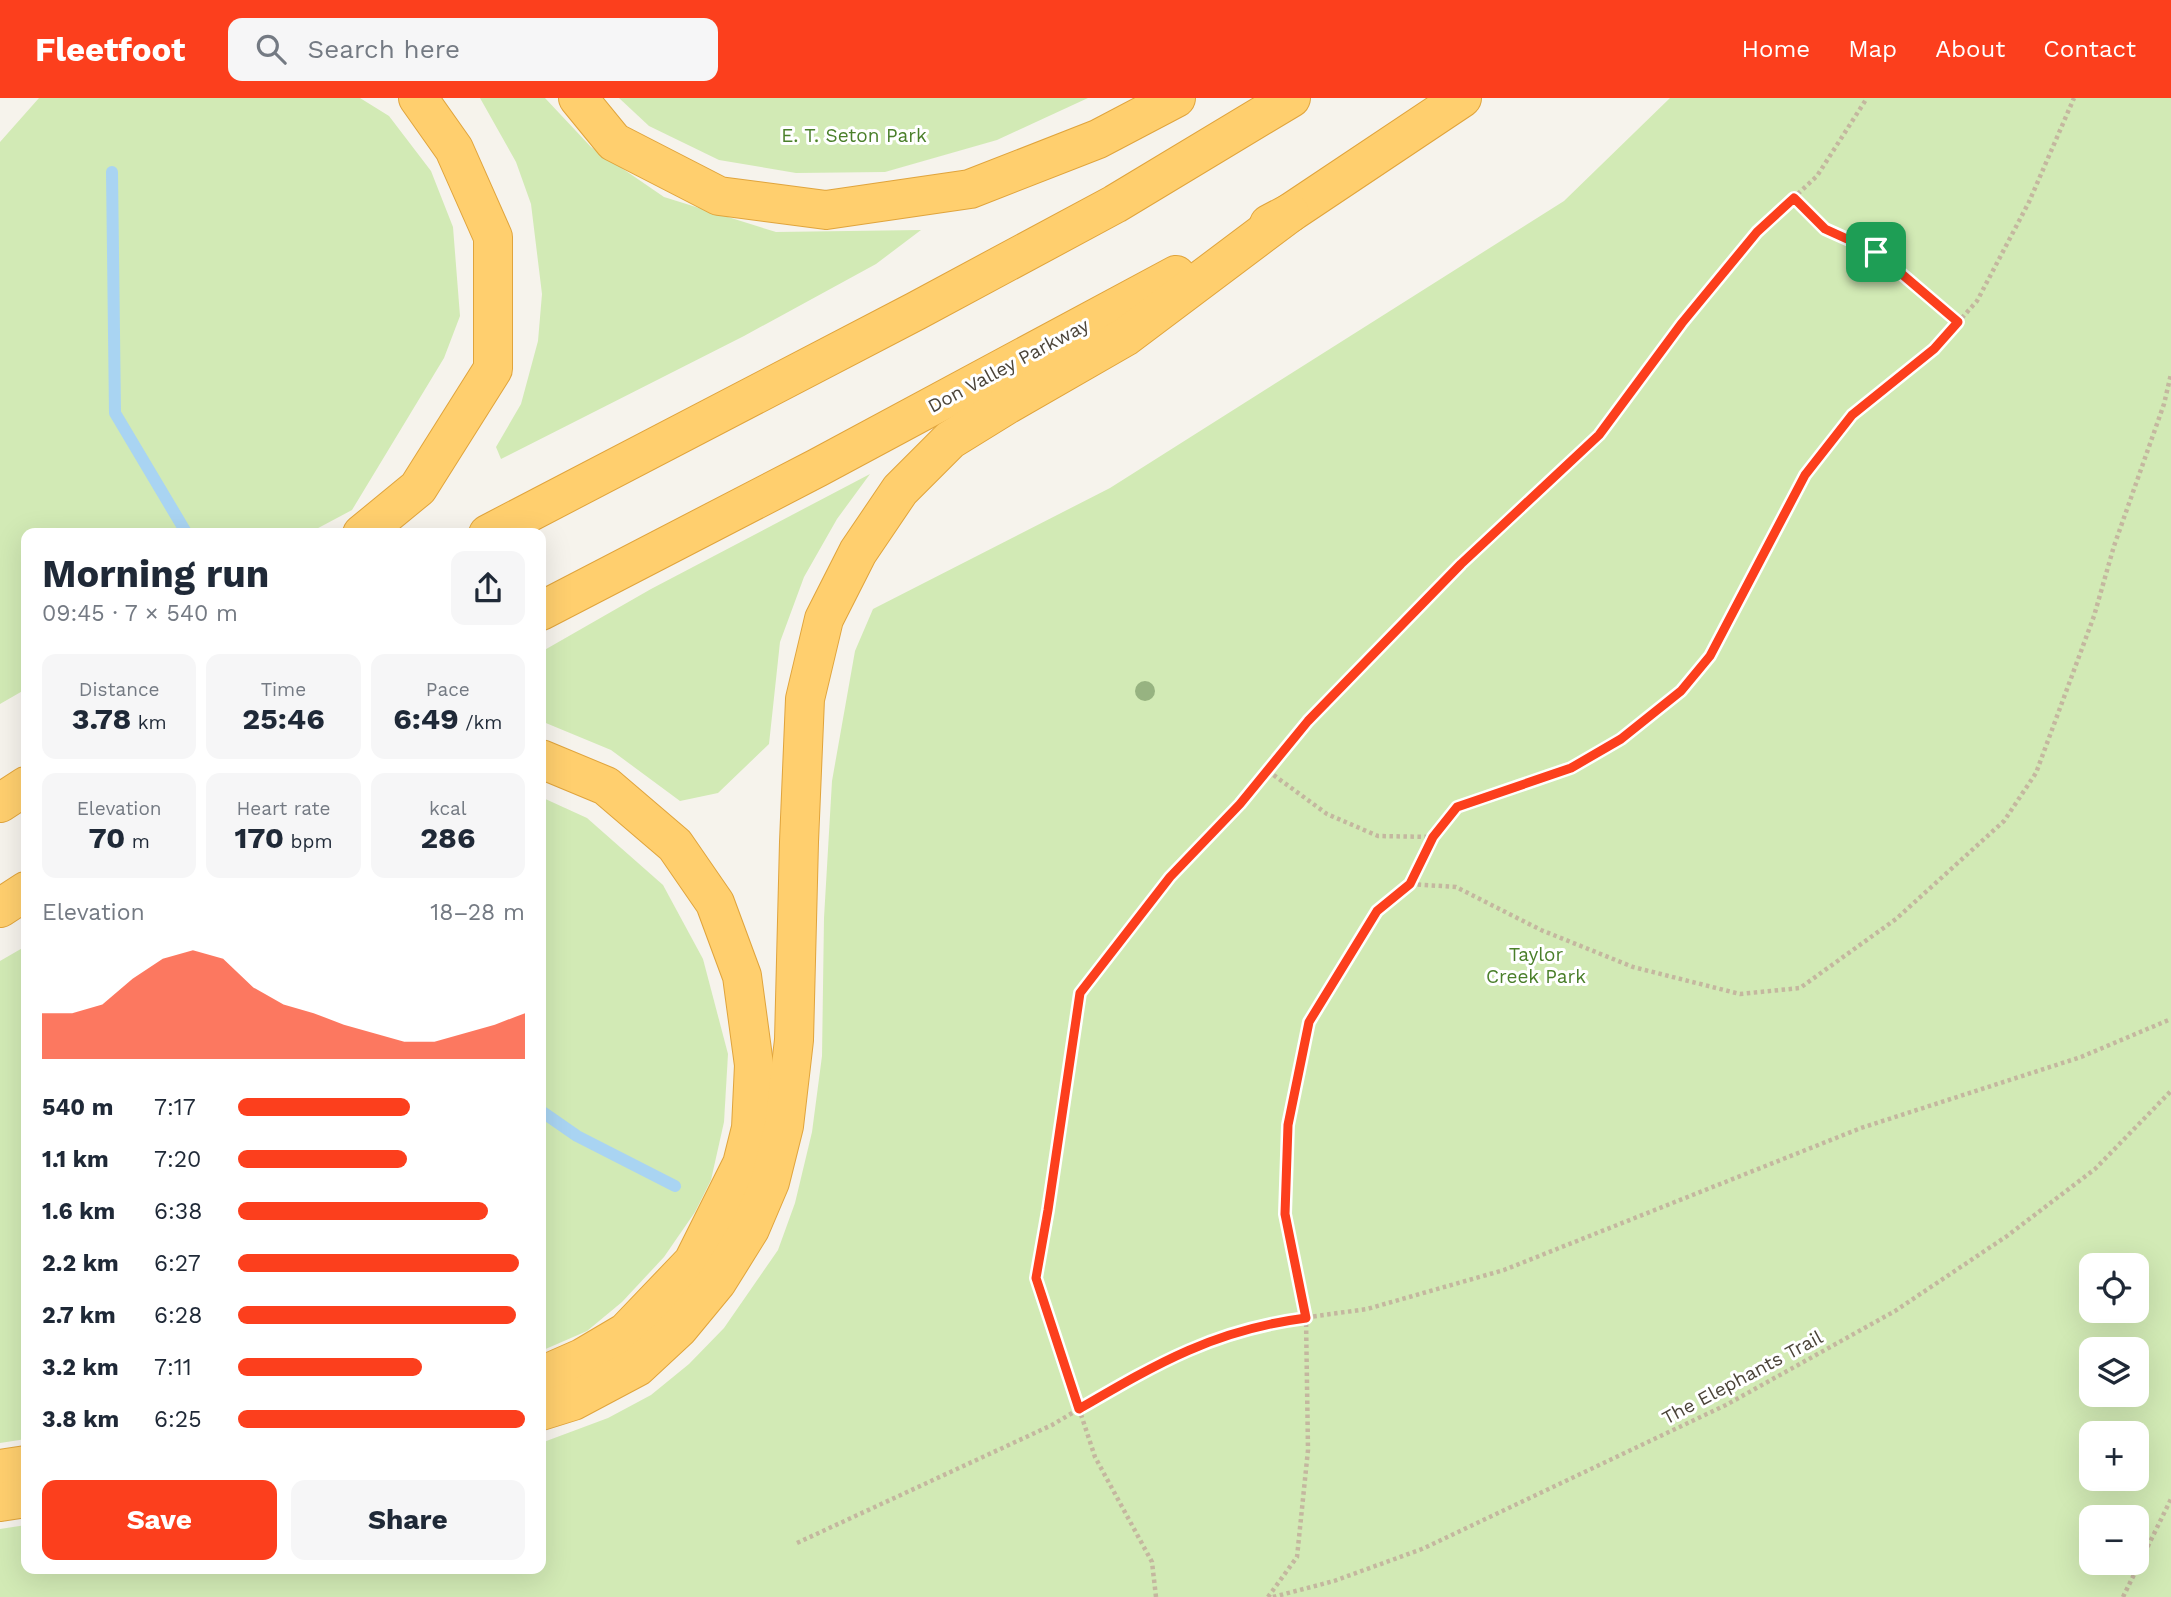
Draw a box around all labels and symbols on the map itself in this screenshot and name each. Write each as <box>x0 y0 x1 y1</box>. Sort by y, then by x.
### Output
park label: E. T. Seton Park <box>781 124 927 147</box>
pin <box>1846 222 1906 282</box>
street label: Don Valley Parkway <box>924 313 1093 418</box>
park label: Taylor Creek Park <box>1486 943 1586 988</box>
street label: The Elephants Trail <box>1658 1325 1827 1429</box>

